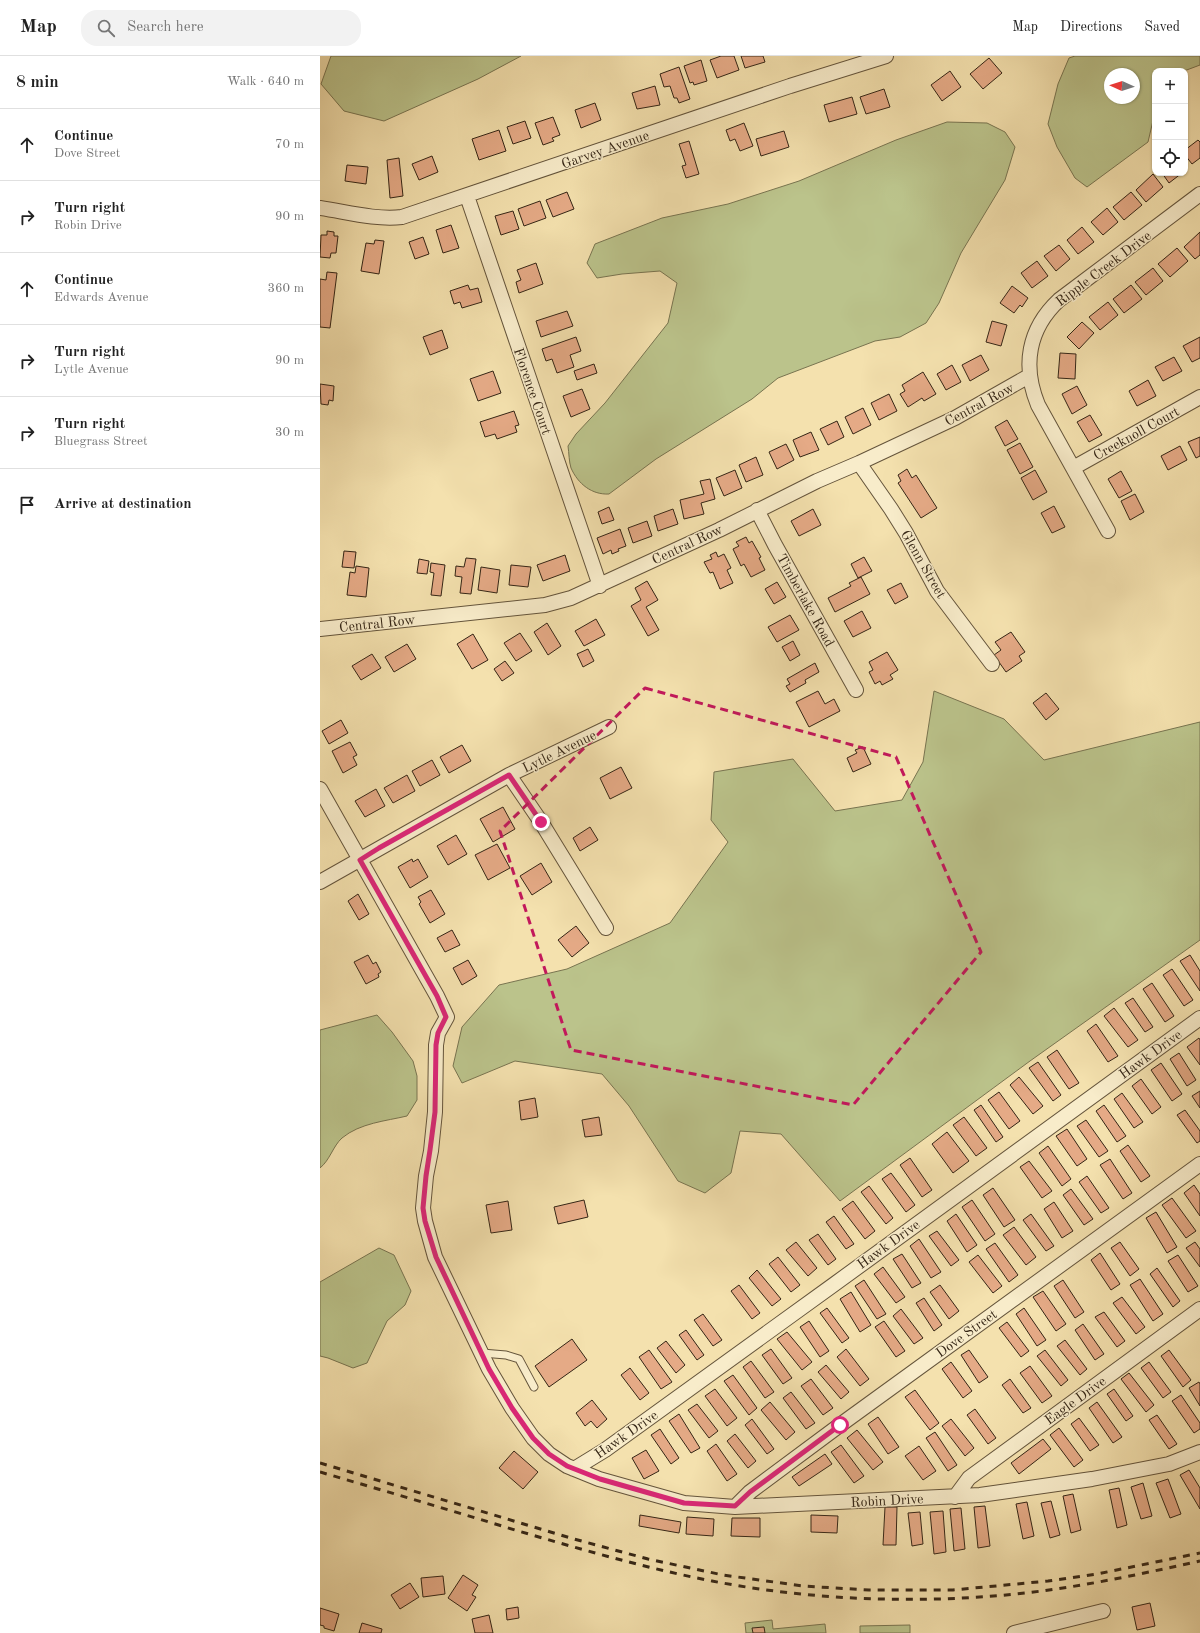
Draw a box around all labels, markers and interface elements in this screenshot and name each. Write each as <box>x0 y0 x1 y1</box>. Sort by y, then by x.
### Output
search box <box>81 10 361 46</box>
icon: search <box>95 17 117 39</box>
text: Map <box>20 18 57 37</box>
text: Search here <box>127 20 204 35</box>
text: Map <box>1012 20 1038 34</box>
text: Directions <box>1060 20 1122 34</box>
text: Saved <box>1144 20 1180 34</box>
north arrow <box>1104 68 1140 104</box>
map controls <box>1152 68 1188 176</box>
button: + <box>1152 68 1188 104</box>
text: 8 min <box>16 74 59 91</box>
text: Walk · 640 m <box>227 75 304 88</box>
button: − <box>1152 104 1188 140</box>
street label: Garvey Avenue <box>560 128 651 171</box>
text: Continue <box>54 129 113 144</box>
icon: ahead <box>16 134 38 156</box>
text: 70 m <box>275 138 304 151</box>
button: locate <box>1152 140 1188 176</box>
text: Dove Street <box>54 147 120 160</box>
text: Turn right <box>54 201 125 216</box>
icon: right <box>16 206 38 228</box>
text: 90 m <box>275 210 304 223</box>
text: Robin Drive <box>54 219 122 232</box>
street label: Ripple Creek Drive <box>1053 229 1154 309</box>
text: Continue <box>54 273 113 288</box>
icon: ahead <box>16 278 38 300</box>
text: 360 m <box>267 282 304 295</box>
text: Edwards Avenue <box>54 291 149 304</box>
text: Turn right <box>54 345 125 360</box>
street label: Florence Court <box>511 346 553 437</box>
icon: right <box>16 350 38 372</box>
text: 90 m <box>275 354 304 367</box>
text: Lytle Avenue <box>54 363 129 376</box>
street label: Central Row <box>943 381 1017 429</box>
street label: Creeknoll Court <box>1091 405 1182 463</box>
text: Turn right <box>54 417 125 432</box>
icon: right <box>16 422 38 444</box>
text: 30 m <box>275 426 304 439</box>
text: Bluegrass Street <box>54 435 148 448</box>
icon: arrive <box>16 494 38 516</box>
text: Arrive at destination <box>54 497 192 512</box>
street label: Central Row <box>650 522 725 567</box>
street label: Glenn Street <box>898 528 948 601</box>
street label: Timberlake Road <box>774 552 836 649</box>
street label: Central Row <box>338 613 416 635</box>
street label: Lytle Avenue <box>520 728 599 776</box>
route end <box>532 813 550 831</box>
street label: Hawk Drive <box>1117 1028 1184 1082</box>
street label: Hawk Drive <box>855 1218 922 1272</box>
street label: Dove Street <box>934 1307 1000 1360</box>
street label: Eagle Drive <box>1042 1374 1109 1428</box>
street label: Hawk Drive <box>593 1408 661 1462</box>
route start <box>831 1416 849 1434</box>
street label: Robin Drive <box>850 1492 924 1510</box>

